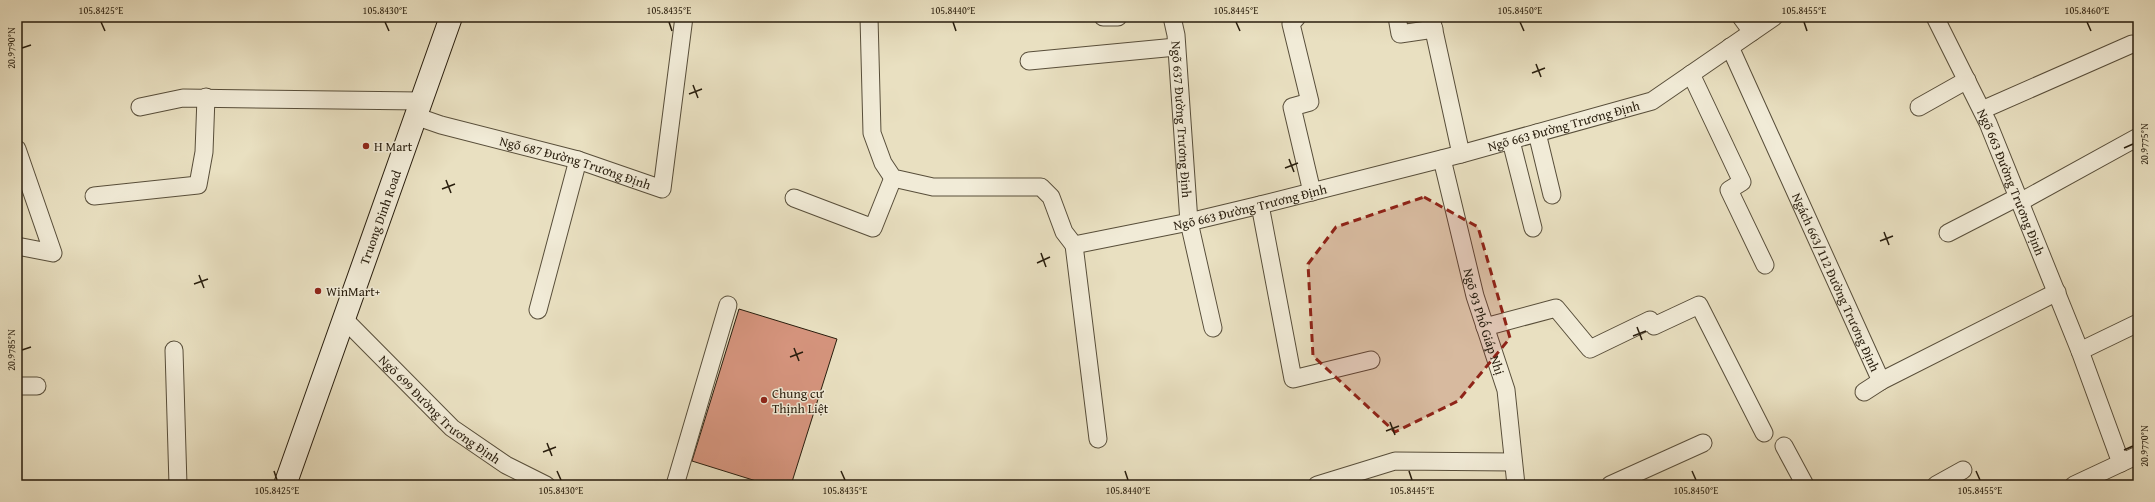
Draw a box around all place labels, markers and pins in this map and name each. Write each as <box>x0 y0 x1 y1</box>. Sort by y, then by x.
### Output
place label: H Mart <box>374 137 413 156</box>
marker: H Mart <box>361 141 371 151</box>
place label: WinMart+ <box>326 282 381 301</box>
marker: WinMart+ <box>313 286 323 296</box>
place label: Chung cư Thịnh Liệt <box>772 384 829 418</box>
marker: Chung cư Thịnh Liệt <box>759 395 769 405</box>

